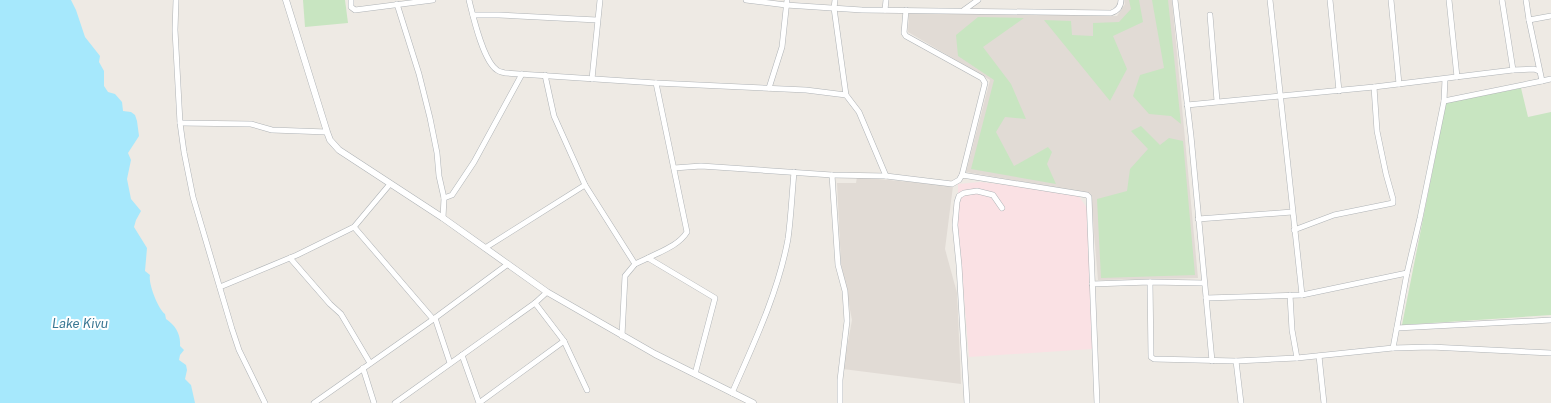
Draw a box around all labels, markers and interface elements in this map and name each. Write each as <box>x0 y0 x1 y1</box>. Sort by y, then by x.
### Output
water label: Lake Kivu <box>52 316 108 331</box>

